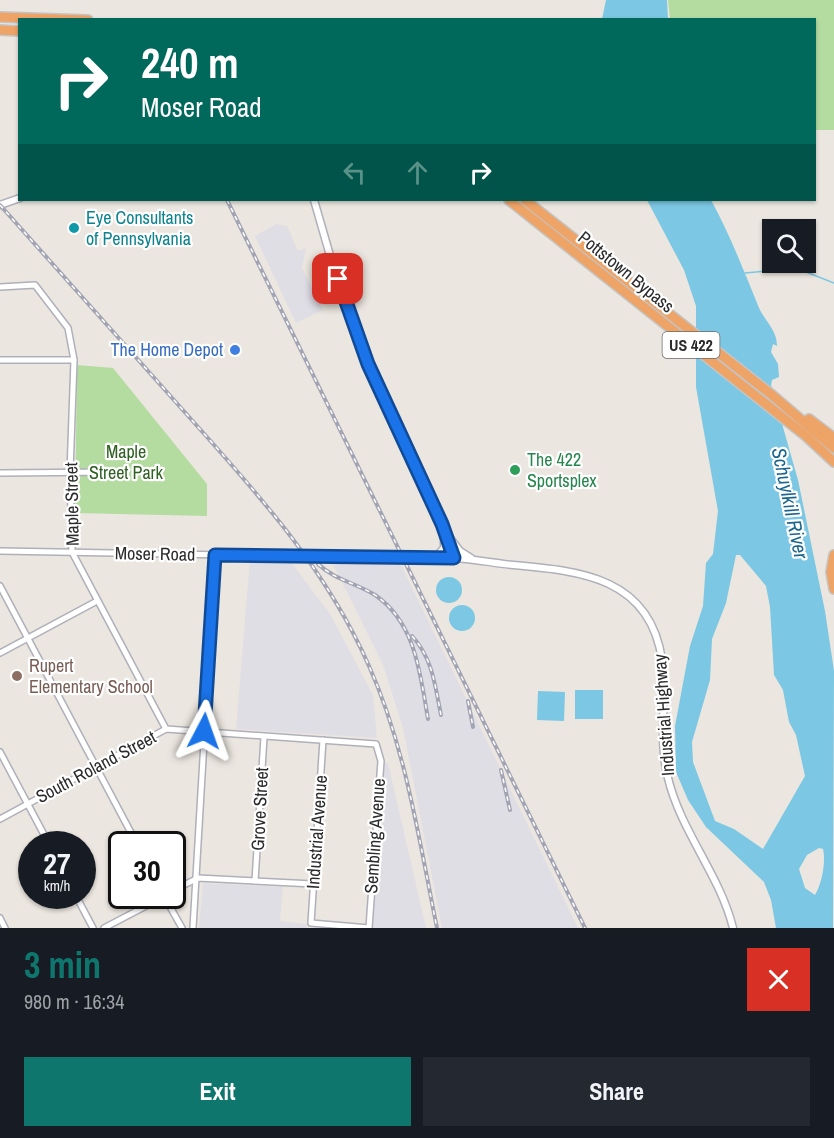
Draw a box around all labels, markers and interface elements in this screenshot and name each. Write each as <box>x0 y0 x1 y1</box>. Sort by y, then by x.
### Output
text: 240 m <box>141 35 239 91</box>
icon: right <box>42 42 120 120</box>
text: Moser Road <box>141 89 262 125</box>
icon: left <box>338 156 371 189</box>
icon: ahead <box>401 156 434 189</box>
icon: right <box>464 156 497 189</box>
place label: Eye Consultants of Pennsylvania <box>86 205 193 251</box>
map controls <box>762 219 816 273</box>
button: search <box>762 219 816 273</box>
marker: Eye Consultants of Pennsylvania <box>67 221 81 235</box>
street label: Pottstown Bypass <box>573 225 680 318</box>
pin <box>312 253 363 304</box>
icon: arrive <box>321 262 354 295</box>
road number: US 422 <box>662 332 720 358</box>
place label: The Home Depot <box>111 337 223 362</box>
marker: The Home Depot <box>228 343 242 357</box>
park label: Maple Street Park <box>89 439 164 485</box>
water label: Schuylkill River <box>766 445 816 561</box>
place label: The 422 Sportsplex <box>527 447 597 493</box>
street label: Maple Street <box>58 462 85 546</box>
marker: The 422 Sportsplex <box>508 463 522 477</box>
street label: Moser Road <box>115 540 195 567</box>
place label: Rupert Elementary School <box>29 653 153 699</box>
street label: Industrial Highway <box>647 653 680 777</box>
marker: Rupert Elementary School <box>10 669 24 683</box>
position arrow <box>172 699 236 763</box>
street label: South Roland Street <box>31 724 160 809</box>
street label: Grove Street <box>245 767 274 851</box>
street label: Industrial Avenue <box>300 774 333 890</box>
street label: Sembling Avenue <box>358 778 391 894</box>
speed limit sign: 30 <box>108 831 186 909</box>
text: 27 <box>43 843 71 883</box>
text: km/h <box>44 875 70 896</box>
text: 3 min <box>24 941 101 989</box>
button: close <box>747 948 810 1011</box>
text: 980 m · 16:34 <box>24 988 124 1015</box>
button: Exit <box>24 1057 411 1126</box>
button: Share <box>423 1057 810 1126</box>

